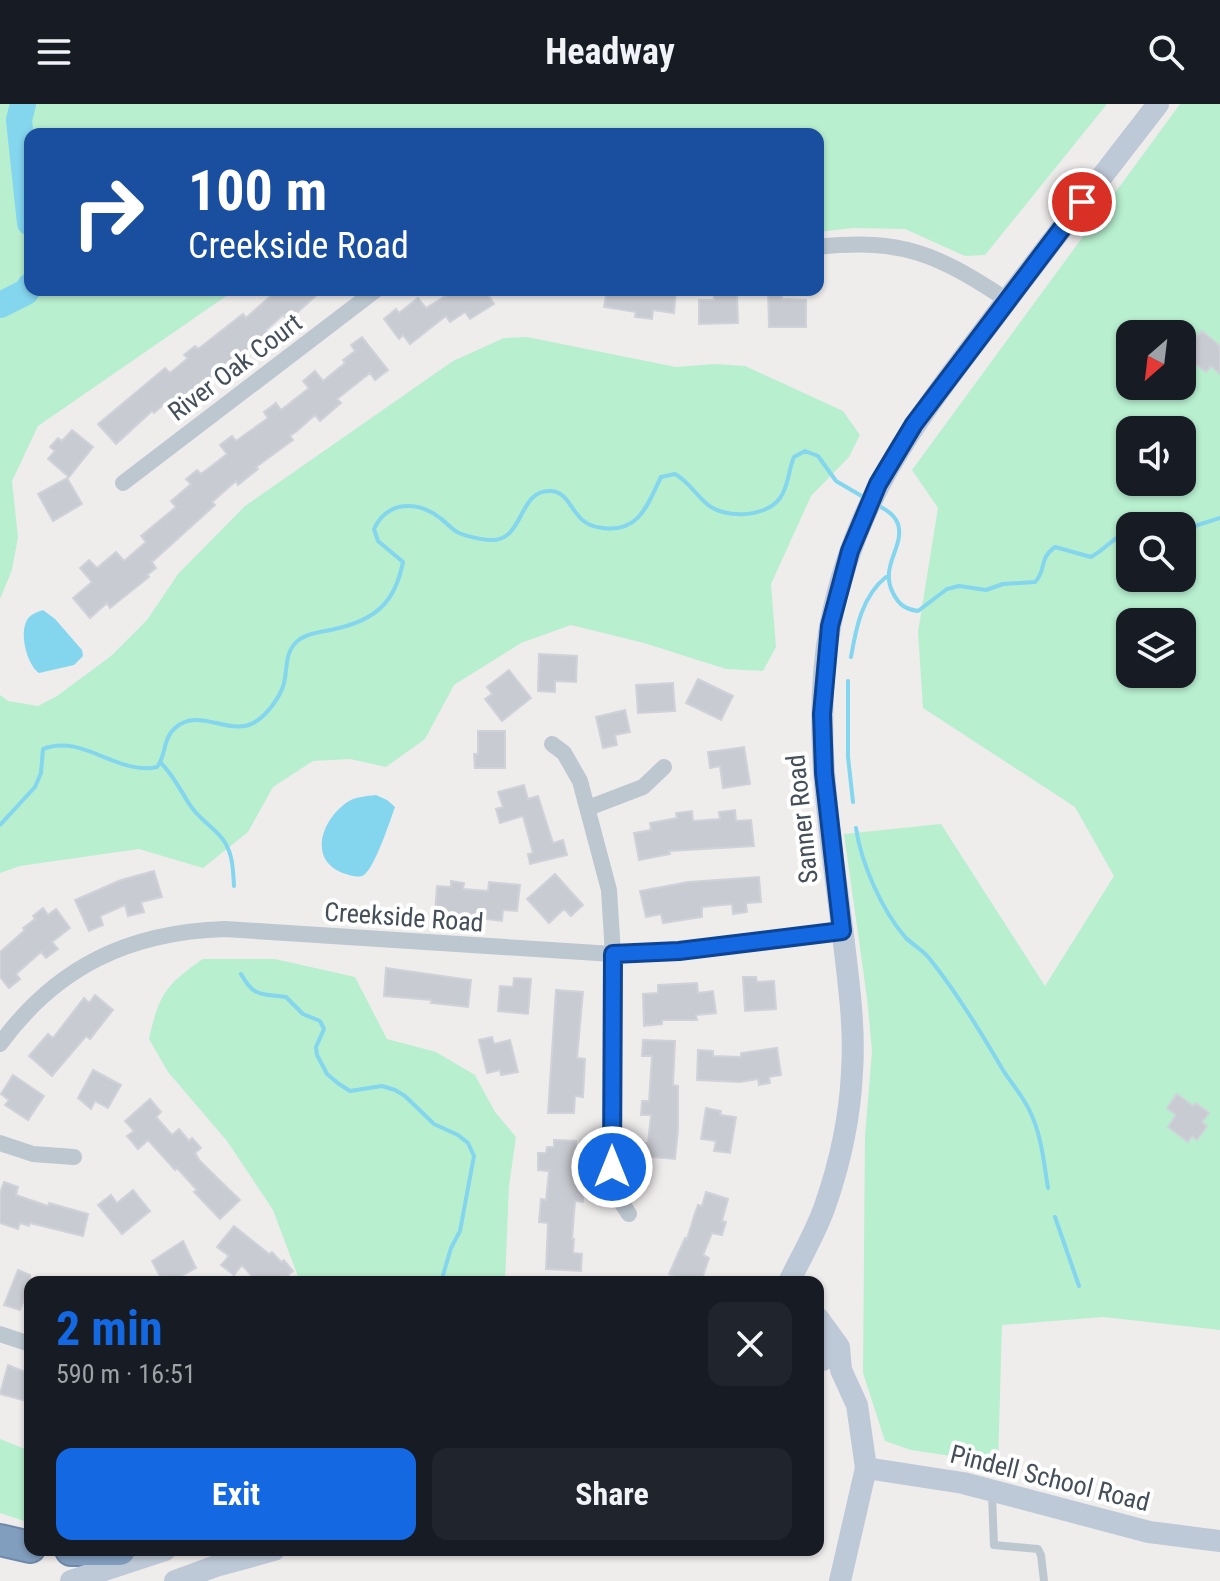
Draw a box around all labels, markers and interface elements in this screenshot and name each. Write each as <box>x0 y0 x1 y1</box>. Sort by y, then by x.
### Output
icon: menu <box>32 30 76 74</box>
icon: search <box>1144 30 1188 74</box>
text: Headway <box>545 31 675 73</box>
text: 100 m <box>188 158 327 224</box>
icon: right <box>56 160 160 264</box>
pin <box>1048 168 1116 236</box>
icon: arrive <box>1060 180 1104 224</box>
text: Creekside Road <box>188 225 409 267</box>
street label: River Oak Court <box>162 307 308 427</box>
north arrow <box>1116 320 1196 400</box>
map controls <box>1116 320 1196 688</box>
button: sound <box>1116 416 1196 496</box>
button: search <box>1116 512 1196 592</box>
button: layers <box>1116 608 1196 688</box>
street label: Sanner Road <box>780 753 824 885</box>
street label: Creekside Road <box>323 896 485 938</box>
position arrow <box>570 1125 654 1209</box>
text: 2 min <box>56 1300 163 1357</box>
button: close <box>708 1302 792 1386</box>
text: 590 m · 16:51 <box>56 1359 196 1389</box>
street label: Pindell School Road <box>947 1439 1153 1517</box>
button: Exit <box>56 1448 416 1540</box>
button: Share <box>432 1448 792 1540</box>

